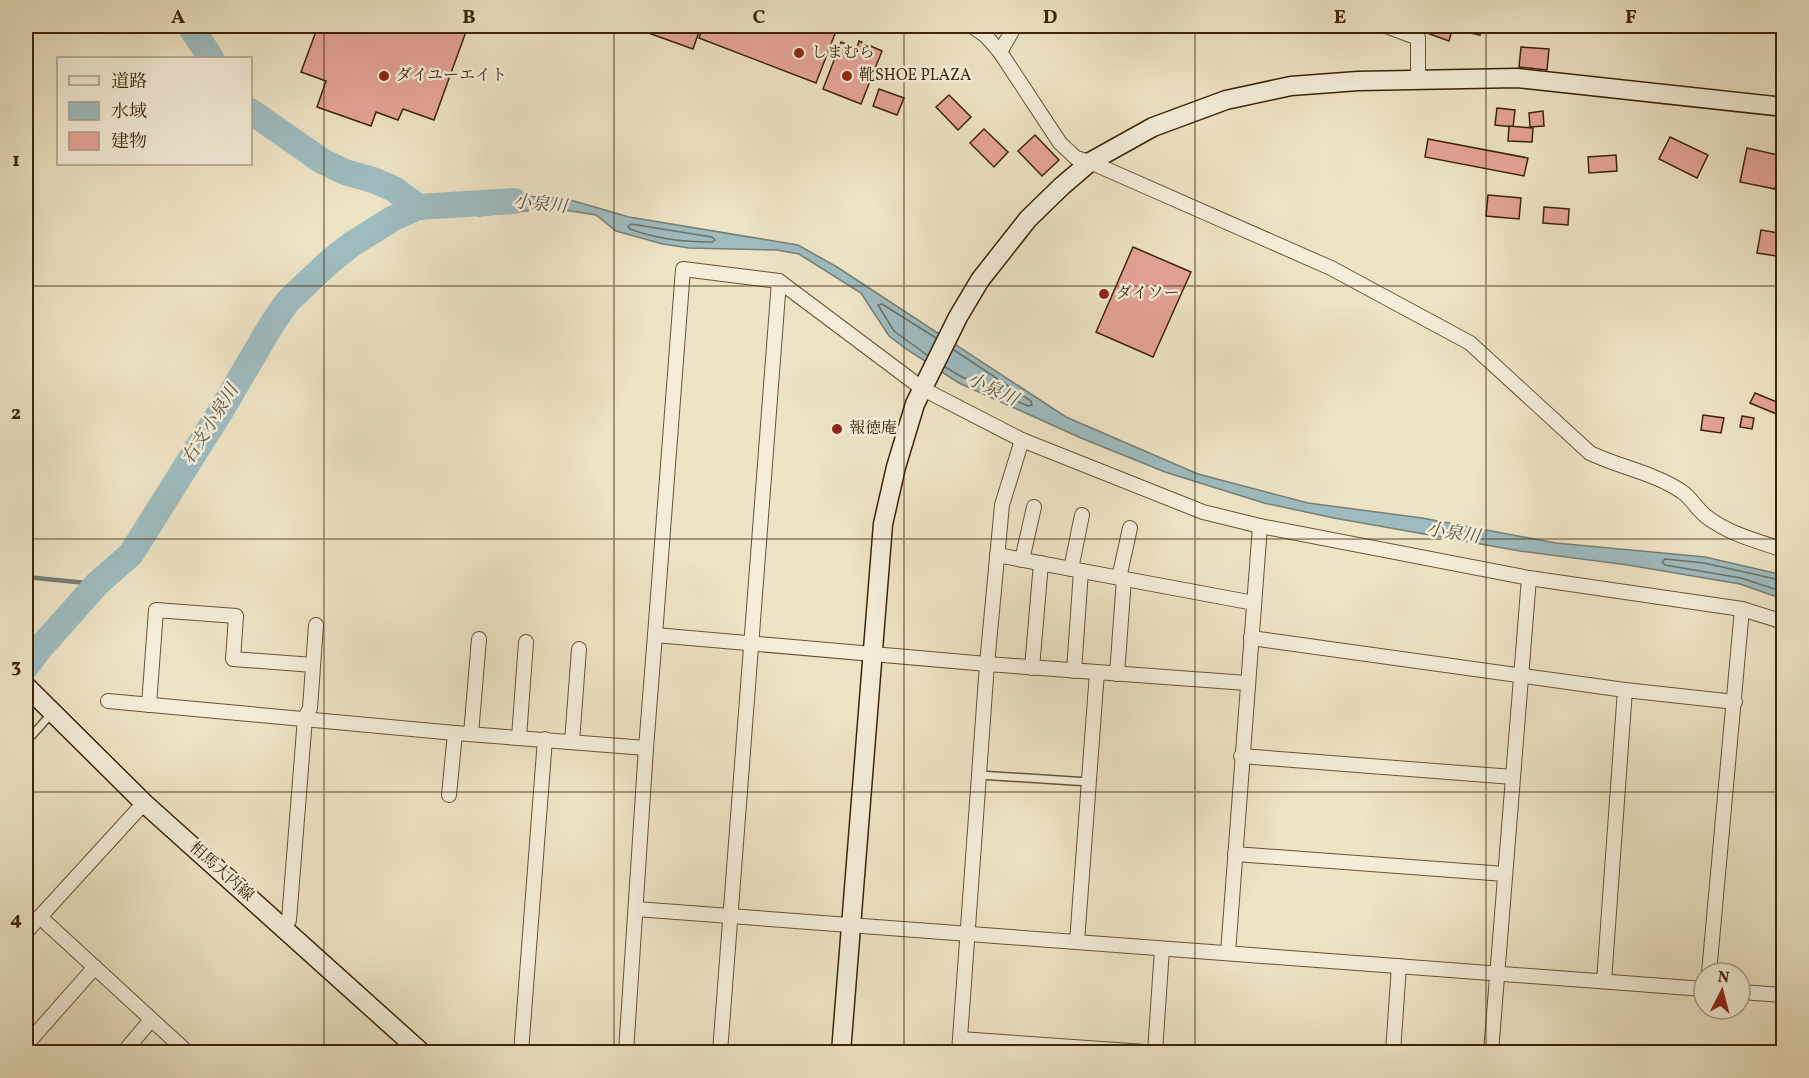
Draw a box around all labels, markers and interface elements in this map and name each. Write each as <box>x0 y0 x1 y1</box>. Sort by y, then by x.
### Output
text: A <box>171 4 185 32</box>
text: B <box>462 4 476 32</box>
text: C <box>753 4 766 32</box>
text: D <box>1043 4 1057 32</box>
text: E <box>1334 4 1346 32</box>
text: F <box>1625 4 1637 32</box>
place label: しまむら <box>811 42 875 64</box>
marker: しまむら <box>792 46 806 60</box>
legend <box>57 57 252 165</box>
place label: ダイユーエイト <box>396 65 507 87</box>
place label: 靴SHOE PLAZA <box>859 65 971 87</box>
marker: ダイユーエイト <box>377 69 391 83</box>
marker: 靴SHOE PLAZA <box>840 69 854 83</box>
text: 道路 <box>111 70 147 95</box>
text: 水域 <box>111 100 147 125</box>
text: 建物 <box>111 130 147 155</box>
text: 1 <box>12 147 20 175</box>
water label: 小泉川 <box>512 190 570 220</box>
place label: ダイソー <box>1116 283 1180 305</box>
marker: ダイソー <box>1097 287 1111 301</box>
water label: 小泉川 <box>962 367 1024 414</box>
water label: 右支小泉川 <box>177 379 247 470</box>
text: 2 <box>11 400 21 428</box>
place label: 報徳庵 <box>849 418 897 440</box>
marker: 報徳庵 <box>830 422 844 436</box>
water label: 小泉川 <box>1424 517 1484 551</box>
text: 3 <box>11 653 21 681</box>
street label: 相馬大内線 <box>184 837 258 907</box>
text: 4 <box>10 906 22 934</box>
north arrow <box>1692 961 1752 1021</box>
text: N <box>1716 967 1731 990</box>

